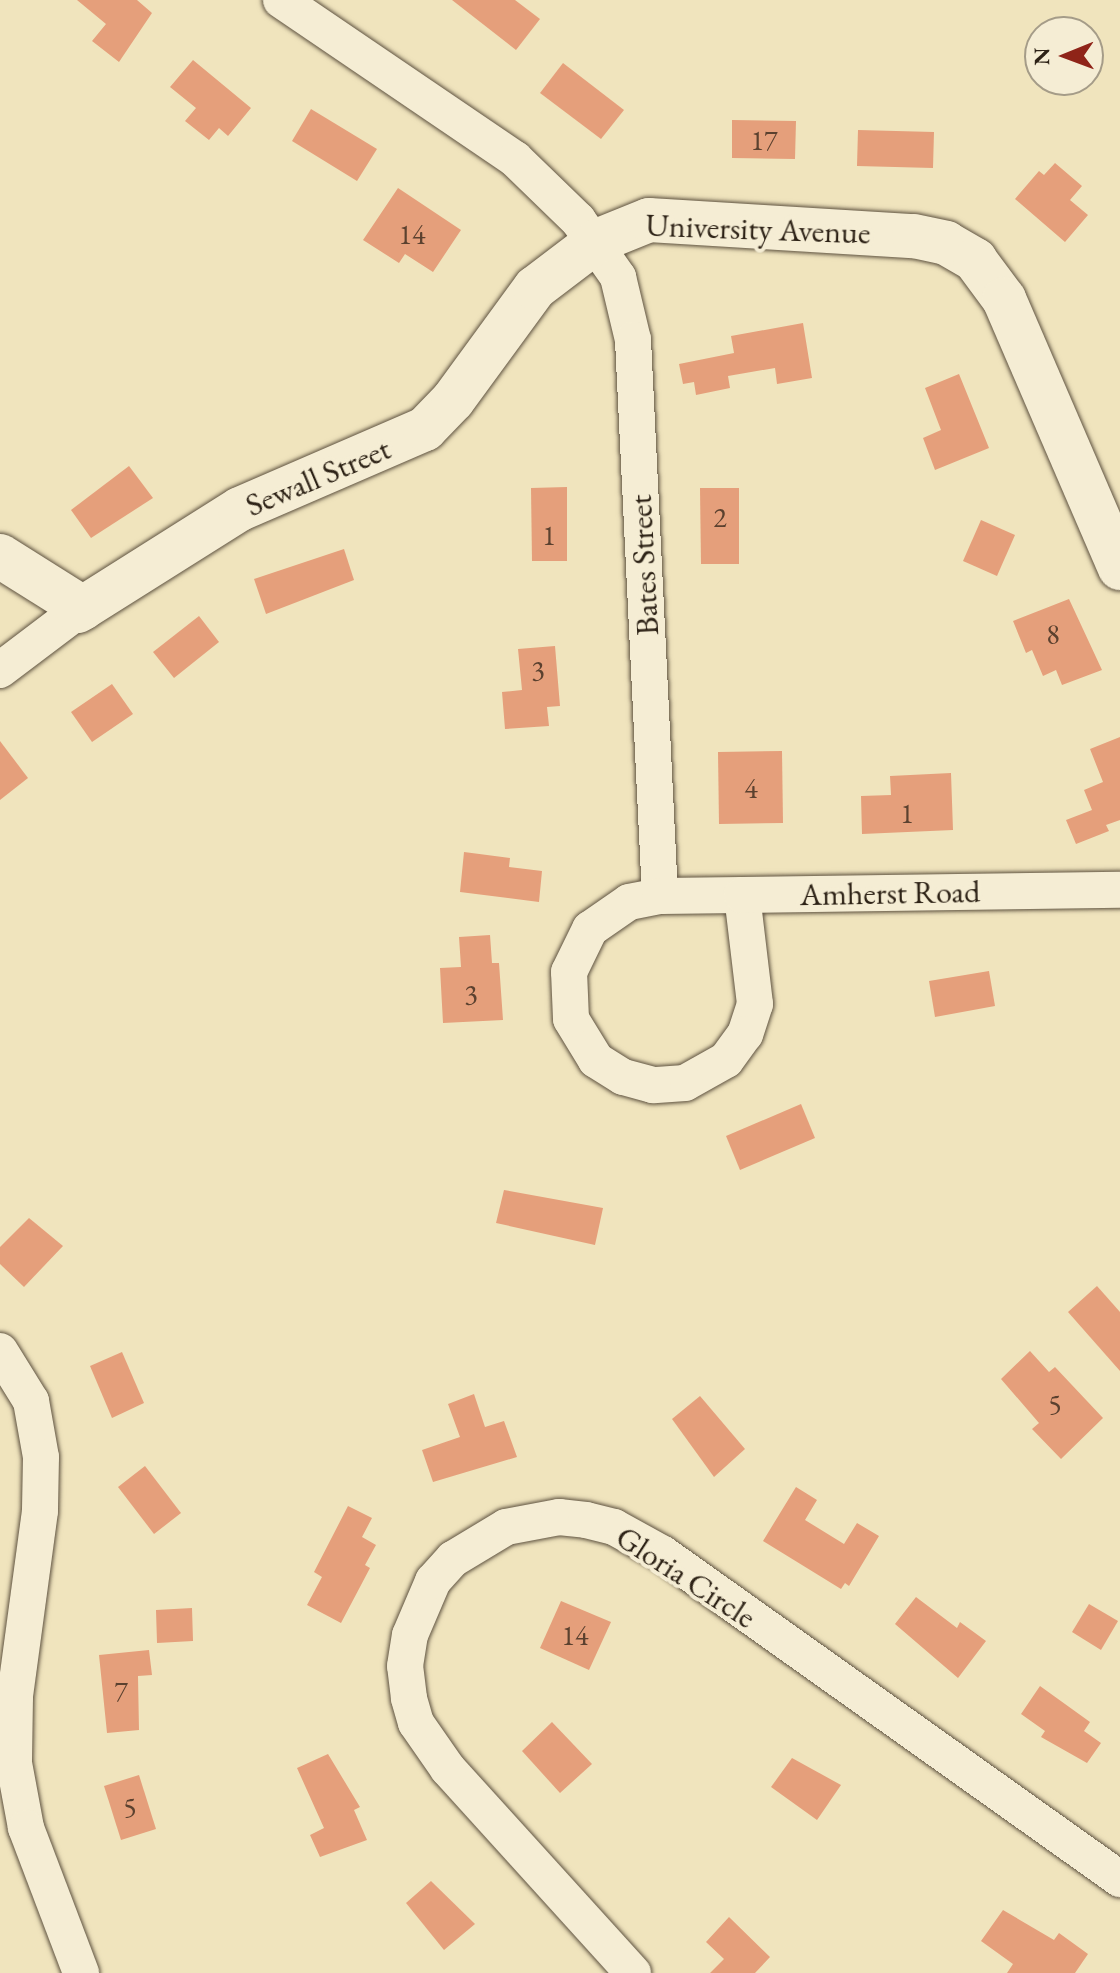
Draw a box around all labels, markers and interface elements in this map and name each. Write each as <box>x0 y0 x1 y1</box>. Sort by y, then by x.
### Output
north arrow <box>1024 16 1104 96</box>
text: N <box>1027 47 1056 66</box>
house number: 17 <box>751 123 777 157</box>
street label: University Avenue <box>645 206 871 252</box>
house number: 14 <box>399 217 425 251</box>
street label: Sewall Street <box>240 429 396 525</box>
street label: Bates Street <box>621 494 667 636</box>
house number: 2 <box>713 500 727 534</box>
house number: 1 <box>542 518 556 552</box>
house number: 8 <box>1046 617 1060 651</box>
house number: 3 <box>531 653 545 687</box>
house number: 4 <box>744 771 758 805</box>
house number: 1 <box>900 796 914 830</box>
street label: Amherst Road <box>799 872 981 914</box>
house number: 3 <box>464 977 478 1011</box>
house number: 5 <box>1048 1387 1062 1421</box>
street label: Gloria Circle <box>609 1518 763 1636</box>
house number: 14 <box>562 1618 588 1652</box>
house number: 7 <box>114 1674 128 1708</box>
house number: 5 <box>123 1790 137 1824</box>

